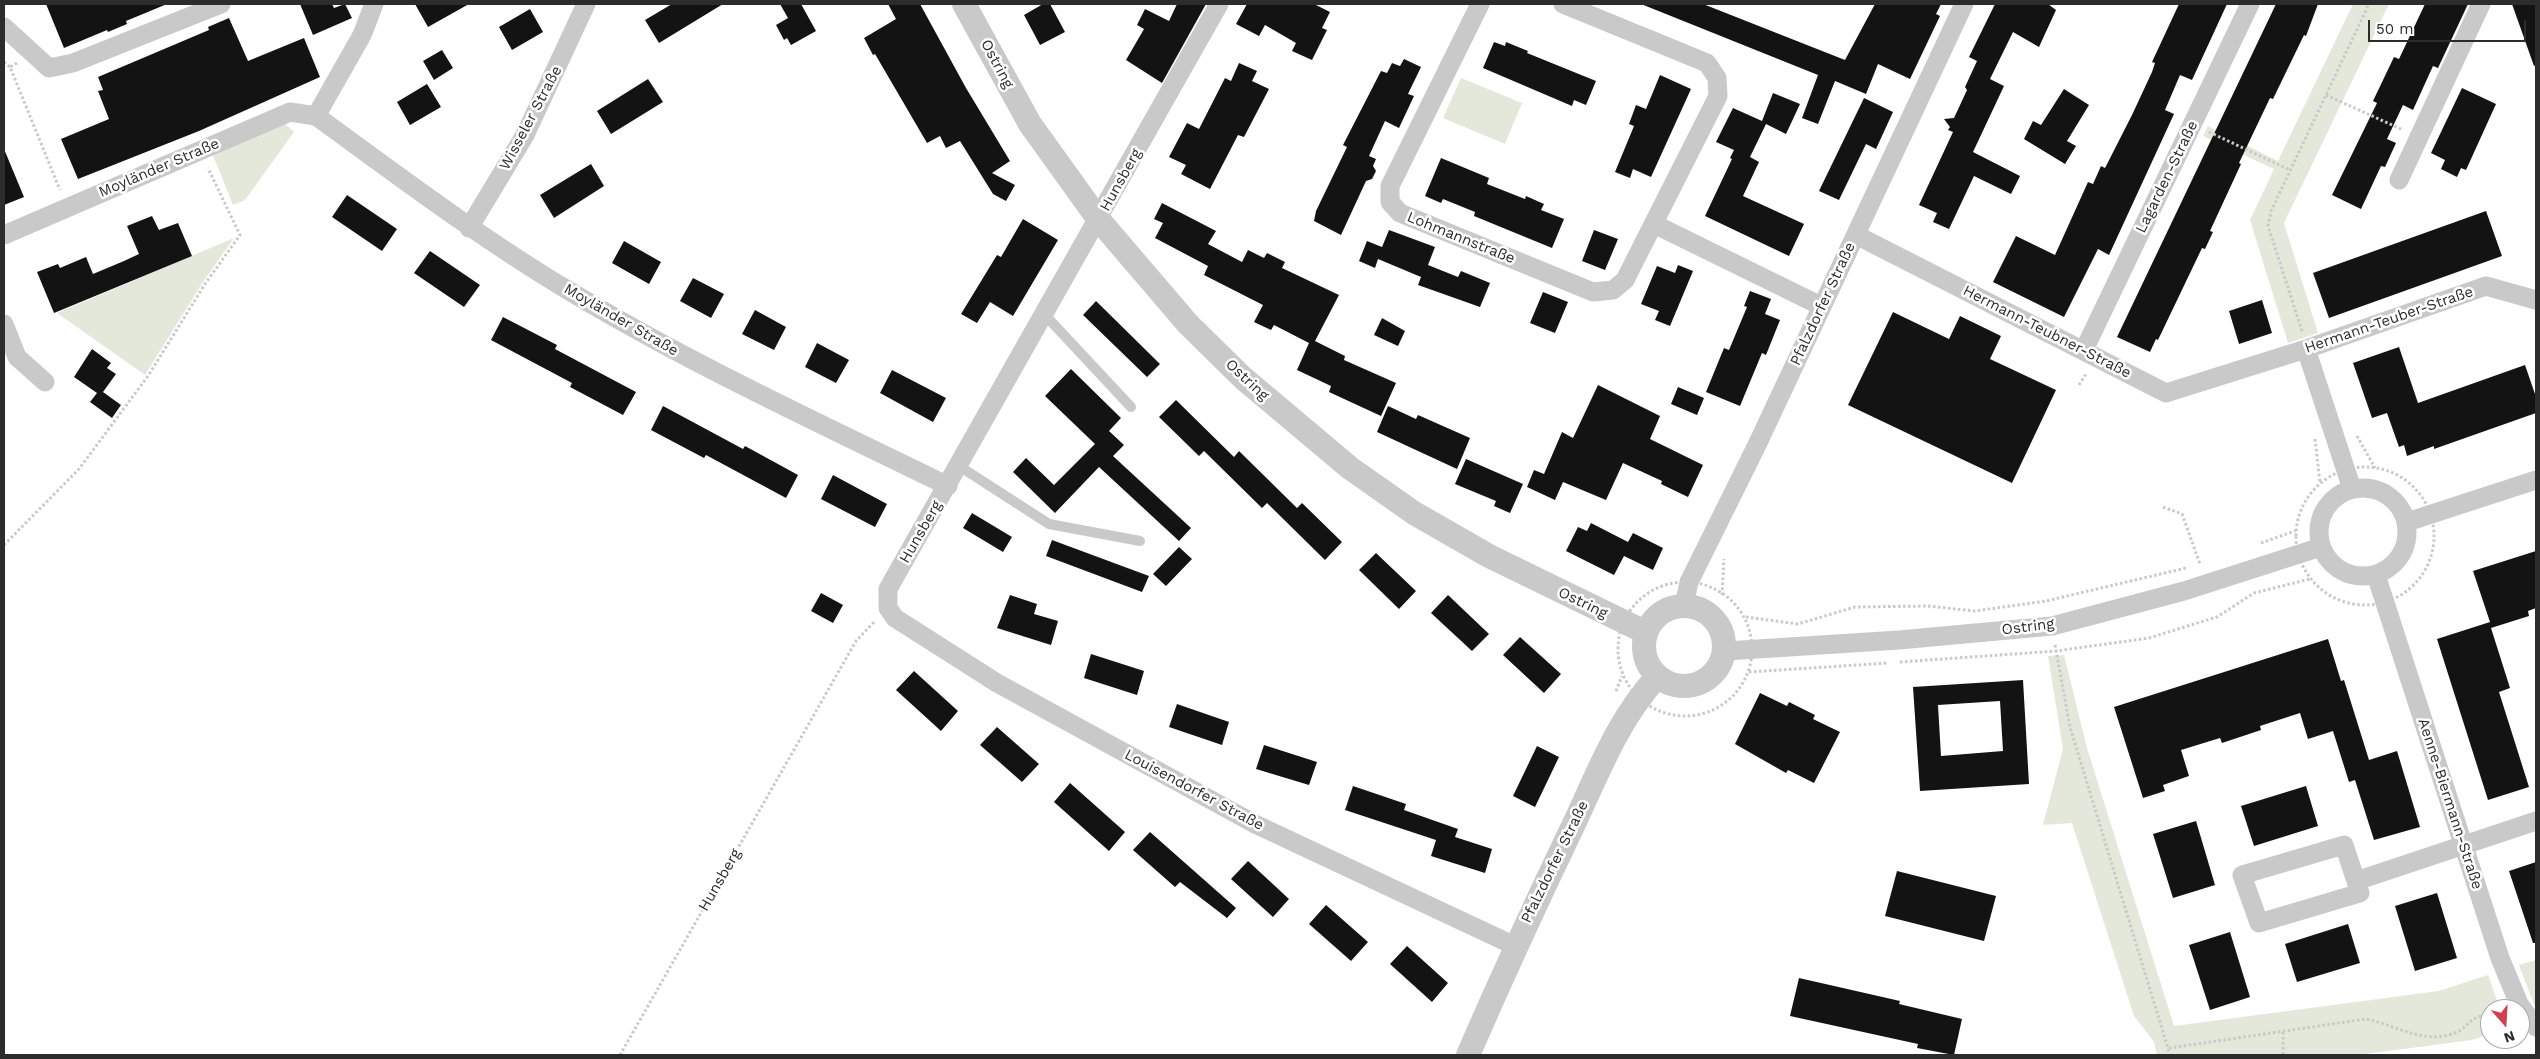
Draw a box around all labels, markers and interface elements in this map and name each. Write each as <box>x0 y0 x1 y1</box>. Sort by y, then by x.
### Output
scale bar <box>2370 10 2528 42</box>
text: 50 m <box>2376 20 2413 38</box>
street label: Ostring <box>977 36 1017 92</box>
street label: Wisseler Straße <box>496 63 566 173</box>
street label: Lagarden-Straße <box>2132 118 2202 236</box>
street label: Moyländer Straße <box>96 134 222 202</box>
street label: Hunsberg <box>1096 145 1146 215</box>
street label: Lohmannstraße <box>1404 208 1518 268</box>
street label: Pfalzdorfer Straße <box>1787 240 1859 368</box>
street label: Moyländer Straße <box>561 280 681 360</box>
street label: Hermann-Teubner-Straße <box>1960 282 2134 382</box>
street label: Hermann-Teuber-Straße <box>2302 283 2476 357</box>
street label: Ostring <box>1222 355 1272 405</box>
street label: Hunsberg <box>896 498 946 566</box>
street label: Ostring <box>1555 583 1611 623</box>
street label: Ostring <box>2001 615 2055 639</box>
street label: Aenne-Biermann-Straße <box>2414 716 2486 892</box>
street label: Louisendorfer Straße <box>1121 746 1267 834</box>
street label: Pfalzdorfer Straße <box>1518 798 1592 926</box>
street label: Hunsberg <box>695 846 745 914</box>
north arrow <box>2480 999 2530 1049</box>
text: N <box>2502 1028 2517 1046</box>

